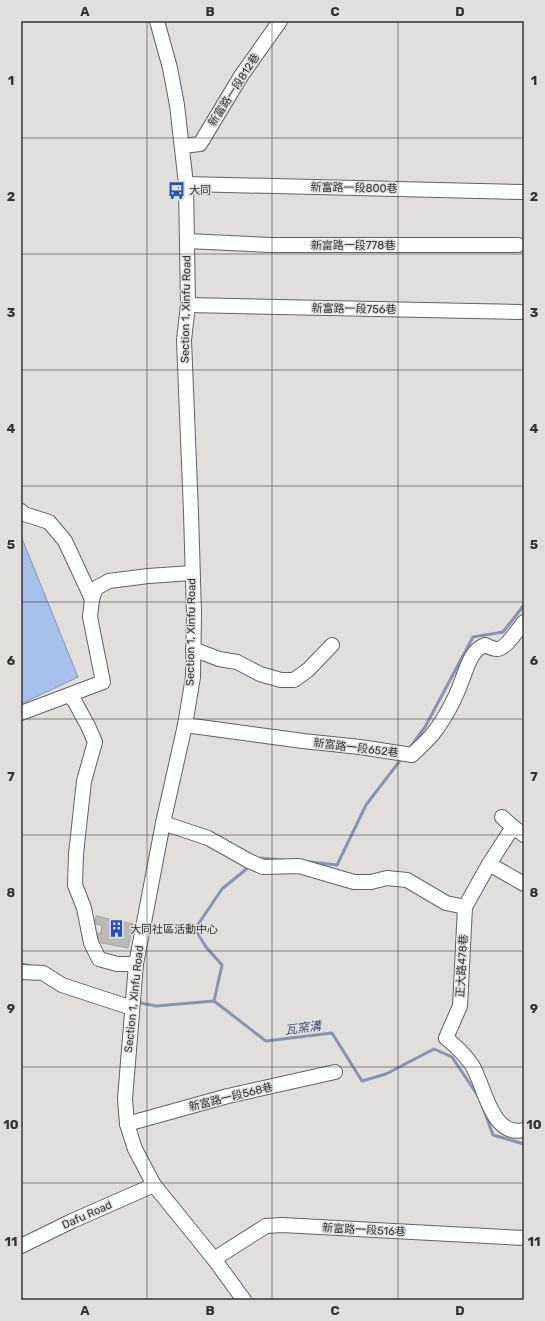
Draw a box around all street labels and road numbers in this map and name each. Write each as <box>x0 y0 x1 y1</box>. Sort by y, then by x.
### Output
street label: 新富路一段812巷 <box>206 51 262 129</box>
street label: 新富路一段800巷 <box>310 181 398 195</box>
street label: 新富路一段778巷 <box>311 239 395 252</box>
street label: Section 1, Xinfu Road <box>179 255 193 363</box>
street label: 新富路一段756巷 <box>311 302 397 316</box>
street label: Section 1, Xinfu Road <box>184 578 198 686</box>
street label: 新富路一段652巷 <box>313 736 399 760</box>
street label: 正大路478巷 <box>454 934 470 998</box>
street label: Section 1, Xinfu Road <box>122 945 146 1053</box>
street label: 新富路一段568巷 <box>188 1080 274 1114</box>
street label: Dafu Road <box>60 1198 114 1232</box>
street label: 新富路一段516巷 <box>322 1221 406 1239</box>

